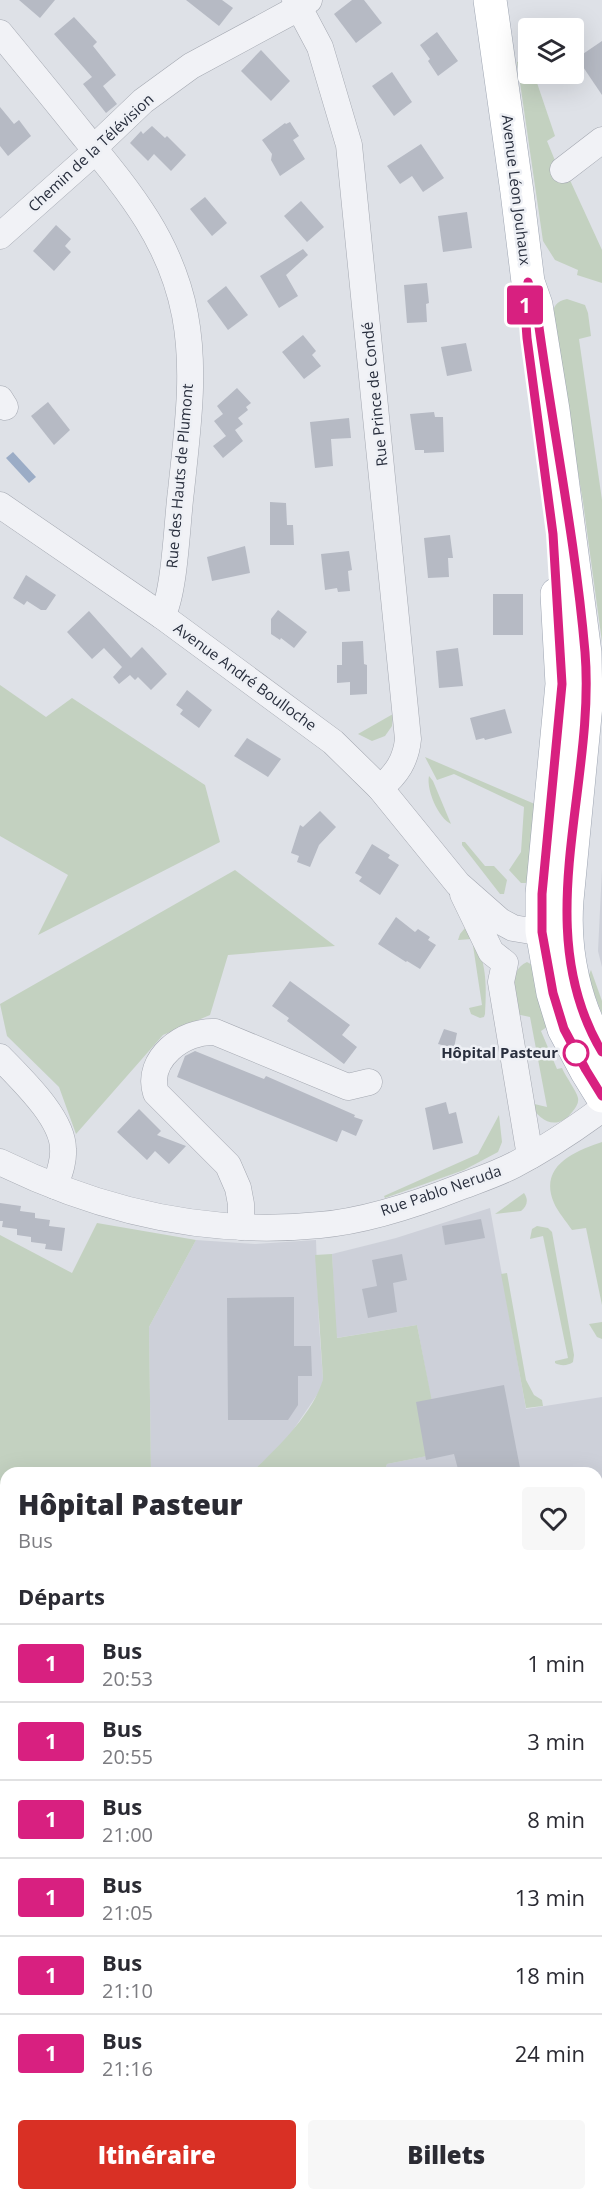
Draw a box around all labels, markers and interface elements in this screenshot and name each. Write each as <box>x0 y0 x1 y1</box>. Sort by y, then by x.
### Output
map controls <box>518 18 584 84</box>
button: layers <box>518 18 584 84</box>
street label: Chemin de la Télévision <box>23 89 157 216</box>
street label: Avenue Léon Jouhaux <box>498 114 536 266</box>
line badge: 1 <box>506 286 544 324</box>
text: 1 <box>519 291 531 319</box>
street label: Rue Prince de Condé <box>356 321 392 467</box>
street label: Rue des Hauts de Plumont <box>161 383 197 569</box>
street label: Avenue André Boulloche <box>170 618 321 735</box>
marker: Hôpital Pasteur <box>563 1040 589 1066</box>
place label: Hôpital Pasteur <box>441 1042 558 1062</box>
street label: Rue Pablo Neruda <box>378 1160 504 1220</box>
text: Hôpital Pasteur <box>18 1485 243 1523</box>
button: heart <box>522 1487 585 1550</box>
text: Bus <box>18 1527 53 1554</box>
text: Départs <box>18 1581 105 1611</box>
text: Bus <box>102 1635 142 1665</box>
text: 1 min <box>527 1648 585 1678</box>
text: 1 <box>45 1649 57 1677</box>
text: 20:53 <box>102 1665 153 1692</box>
text: Bus <box>102 1713 142 1743</box>
text: 3 min <box>527 1726 585 1756</box>
text: 1 <box>45 1727 57 1755</box>
text: 20:55 <box>102 1743 153 1770</box>
text: Bus <box>102 1791 142 1821</box>
text: 8 min <box>527 1804 585 1834</box>
text: 1 <box>45 1805 57 1833</box>
text: 21:00 <box>102 1821 153 1848</box>
text: Bus <box>102 1869 142 1899</box>
text: 13 min <box>515 1882 585 1912</box>
text: 1 <box>45 1883 57 1911</box>
text: 21:05 <box>102 1899 153 1926</box>
text: Bus <box>102 1947 142 1977</box>
text: 18 min <box>515 1960 585 1990</box>
text: 1 <box>45 1961 57 1989</box>
text: 21:10 <box>102 1977 153 2004</box>
text: Bus <box>102 2025 142 2055</box>
text: 24 min <box>515 2038 585 2068</box>
text: 1 <box>45 2039 57 2067</box>
text: 21:16 <box>102 2055 153 2082</box>
button: Itinéraire <box>18 2120 296 2189</box>
button: Billets <box>308 2120 585 2189</box>

